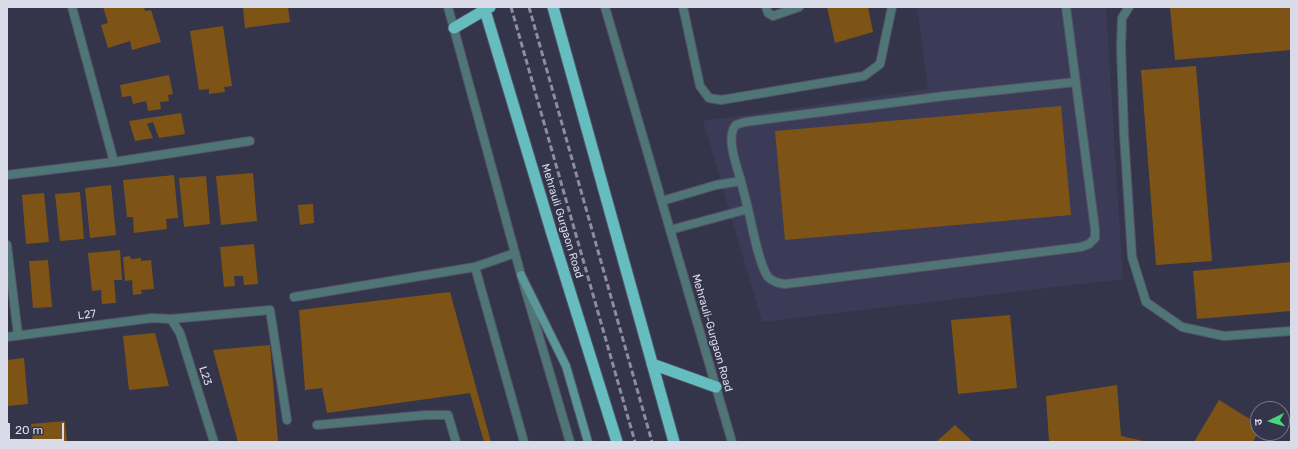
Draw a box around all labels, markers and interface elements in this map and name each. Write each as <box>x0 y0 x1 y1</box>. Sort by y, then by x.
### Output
street label: Mehrauli Gurgaon Road <box>538 162 586 280</box>
street label: Mehrauli-Gurgaon Road <box>689 273 735 393</box>
street label: L27 <box>77 307 97 323</box>
street label: L23 <box>196 365 214 387</box>
north arrow <box>1250 401 1290 441</box>
scale bar <box>10 415 66 441</box>
text: उ <box>1252 418 1265 426</box>
text: 20 m <box>15 423 43 437</box>

